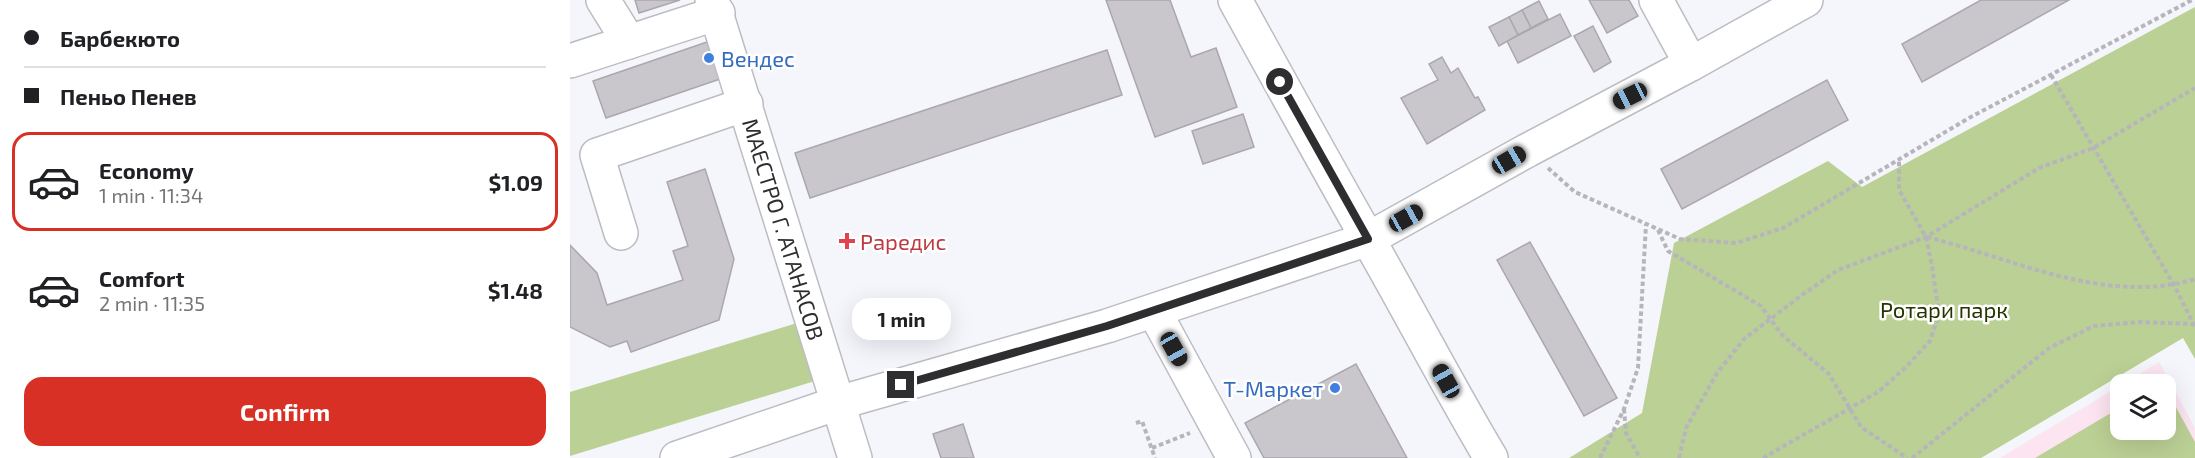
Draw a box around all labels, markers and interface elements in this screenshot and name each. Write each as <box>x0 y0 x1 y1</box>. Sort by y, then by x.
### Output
text: Барбекюто <box>60 25 180 51</box>
place label: Вендес <box>721 45 795 71</box>
marker: Вендес <box>702 51 716 65</box>
route start <box>1266 68 1293 95</box>
car <box>1610 80 1650 112</box>
text: Пеньо Пенев <box>60 83 197 109</box>
street label: МАЕСТРО Г. АТАНАСОВ <box>738 115 830 343</box>
car <box>1489 143 1529 177</box>
icon: car <box>27 155 81 209</box>
text: Economy <box>99 157 194 183</box>
text: $1.09 <box>489 169 543 195</box>
text: 1 min · 11:34 <box>99 183 203 207</box>
car <box>1386 201 1426 235</box>
place label: Раредис <box>860 228 946 254</box>
marker: Раредис <box>838 232 856 250</box>
icon: car <box>27 263 81 317</box>
text: Comfort <box>99 265 184 291</box>
text: $1.48 <box>488 277 543 303</box>
text: 2 min · 11:35 <box>99 291 205 315</box>
park label: Ротари парк <box>1880 296 2008 322</box>
callout: 1 min <box>852 298 950 340</box>
text: 1 min <box>877 307 926 331</box>
car <box>1157 329 1191 369</box>
car <box>1429 361 1463 401</box>
route end <box>887 371 914 398</box>
map controls <box>2110 374 2176 440</box>
button: layers <box>2110 374 2176 440</box>
place label: Т-Маркет <box>1223 375 1323 401</box>
button: Confirm <box>24 377 546 446</box>
marker: Т-Маркет <box>1328 381 1342 395</box>

